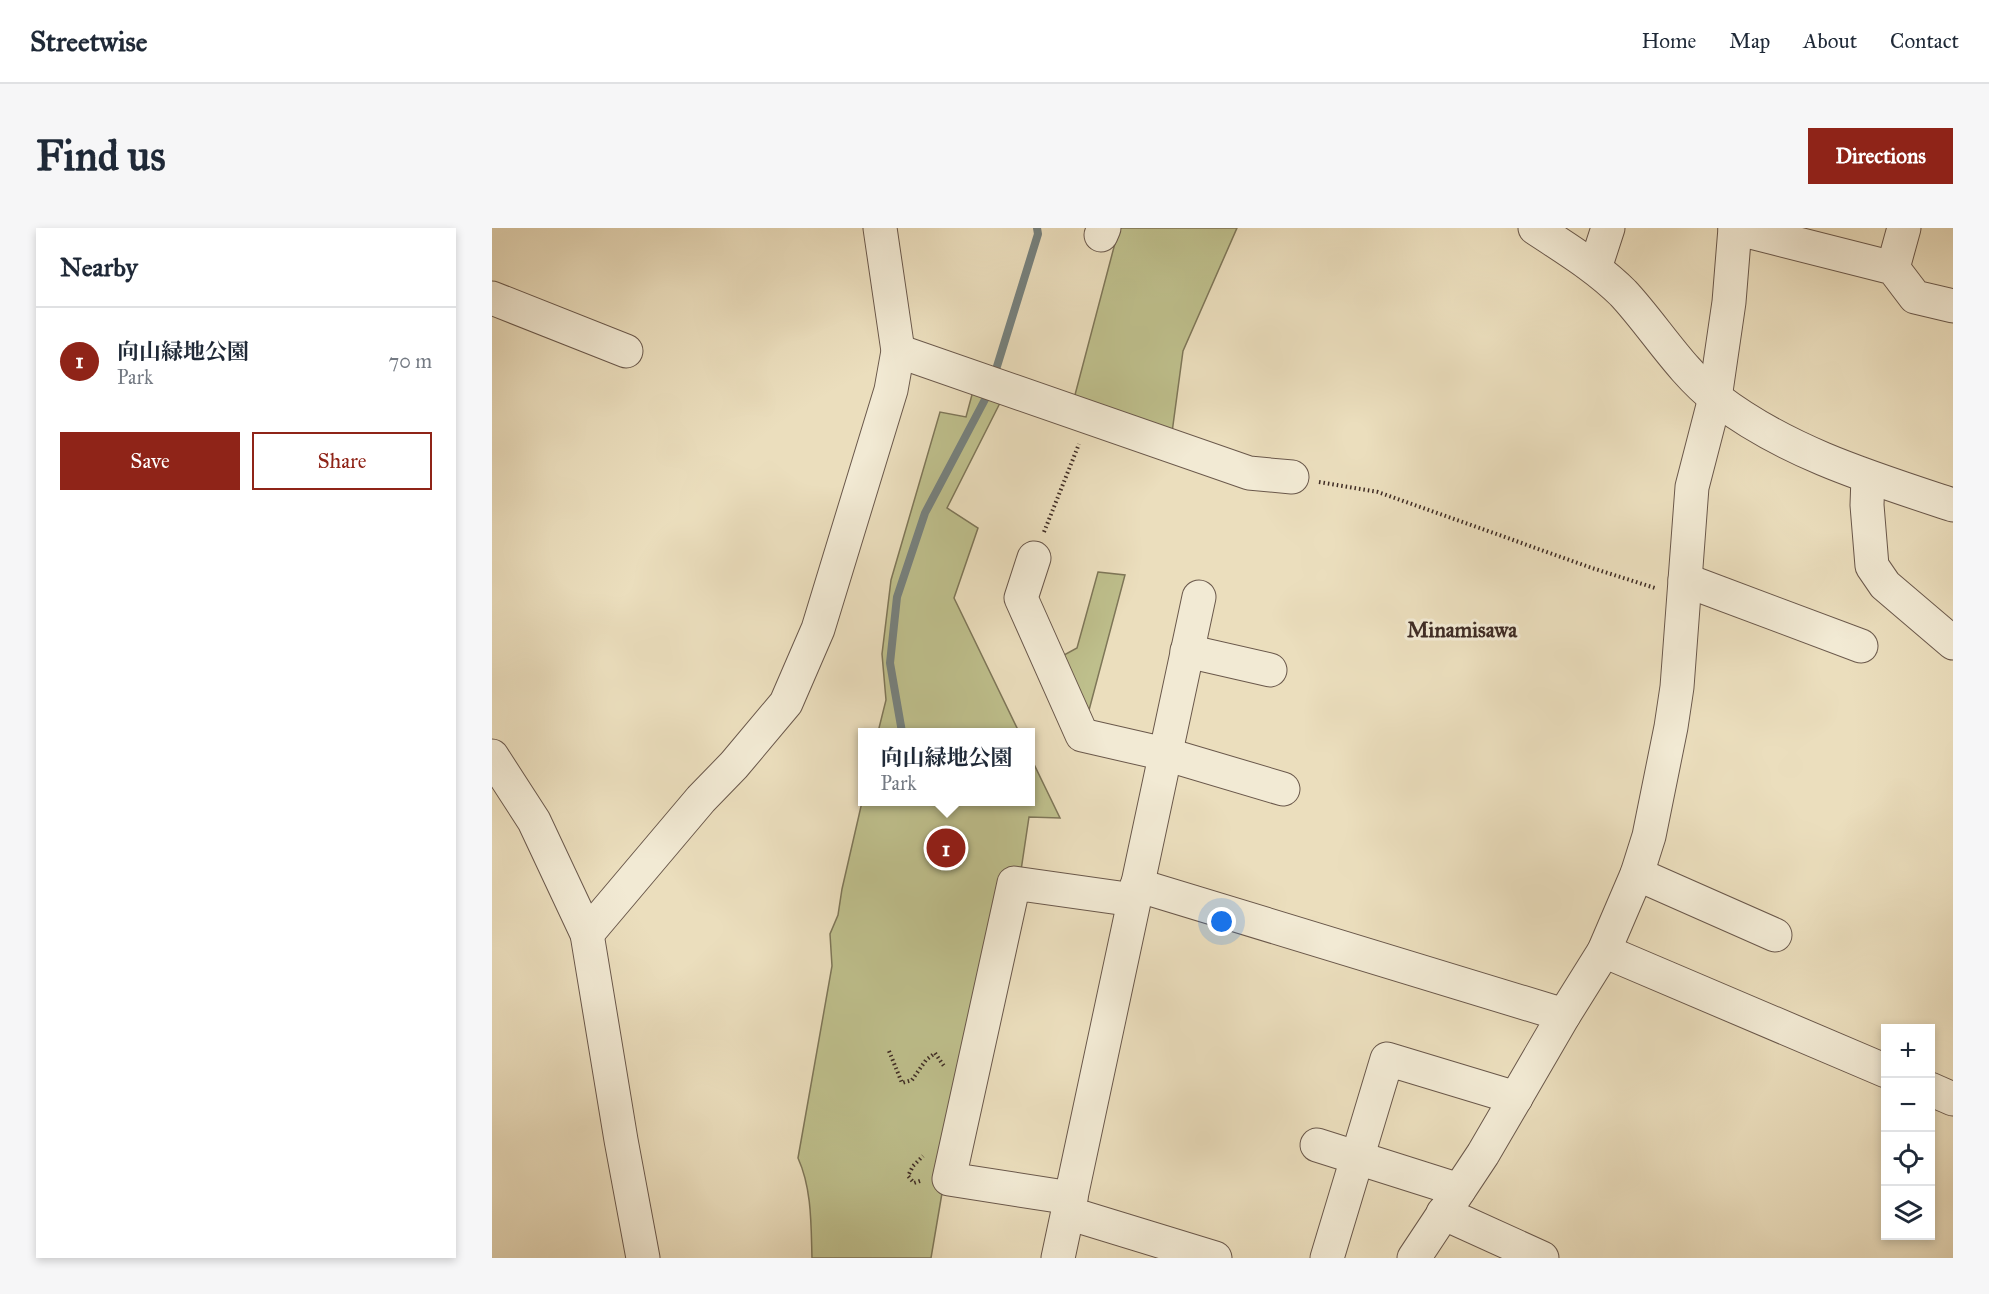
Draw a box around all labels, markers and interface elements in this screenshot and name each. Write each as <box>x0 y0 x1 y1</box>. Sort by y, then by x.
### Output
text: Streetwise <box>30 24 147 59</box>
text: Home <box>1641 28 1696 54</box>
text: Map <box>1729 28 1770 54</box>
text: About <box>1803 28 1857 54</box>
text: Contact <box>1890 28 1959 54</box>
button: Directions <box>1808 128 1953 184</box>
text: Find us <box>36 130 166 182</box>
text: Nearby <box>60 251 138 283</box>
text: 向山緑地公園 <box>117 338 249 365</box>
text: 1 <box>76 349 83 373</box>
text: 70 m <box>389 349 432 373</box>
text: Park <box>117 365 153 389</box>
button: Save <box>60 432 240 490</box>
button: Share <box>252 432 432 490</box>
district label: Minamisawa <box>1407 617 1518 643</box>
popup <box>858 728 1035 806</box>
text: 向山緑地公園 <box>880 744 1013 771</box>
text: Park <box>880 771 917 795</box>
pin: 1 <box>926 826 966 870</box>
your location <box>1207 907 1236 936</box>
map controls <box>1881 1024 1935 1240</box>
button: + <box>1881 1024 1935 1078</box>
button: − <box>1881 1078 1935 1132</box>
button: locate <box>1881 1132 1935 1186</box>
button: layers <box>1881 1186 1935 1240</box>

